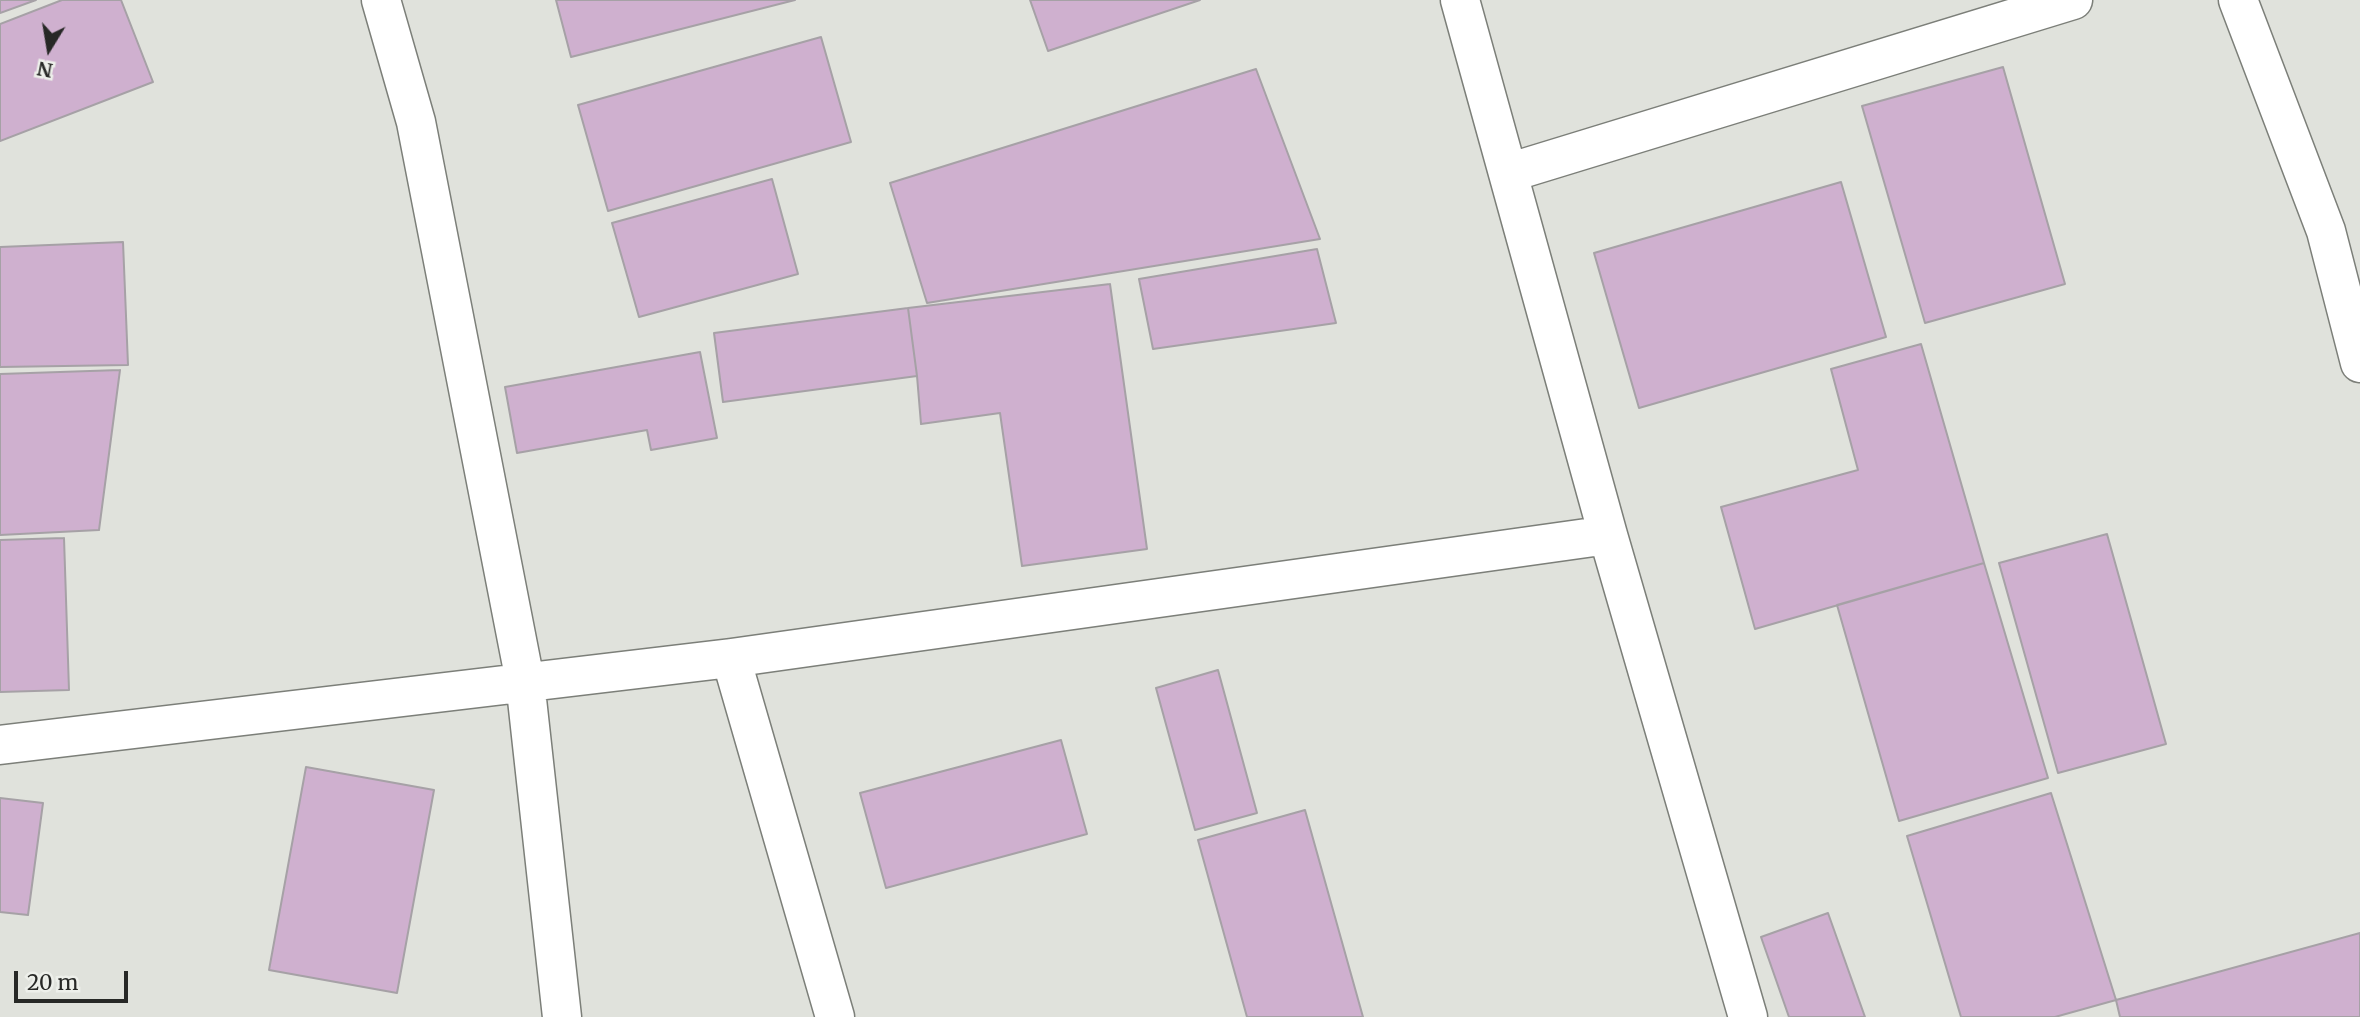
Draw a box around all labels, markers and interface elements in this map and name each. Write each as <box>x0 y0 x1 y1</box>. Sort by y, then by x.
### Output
north arrow <box>14 14 84 84</box>
text: N <box>35 56 55 83</box>
scale bar <box>18 958 131 1002</box>
text: 20 m <box>27 969 78 996</box>

